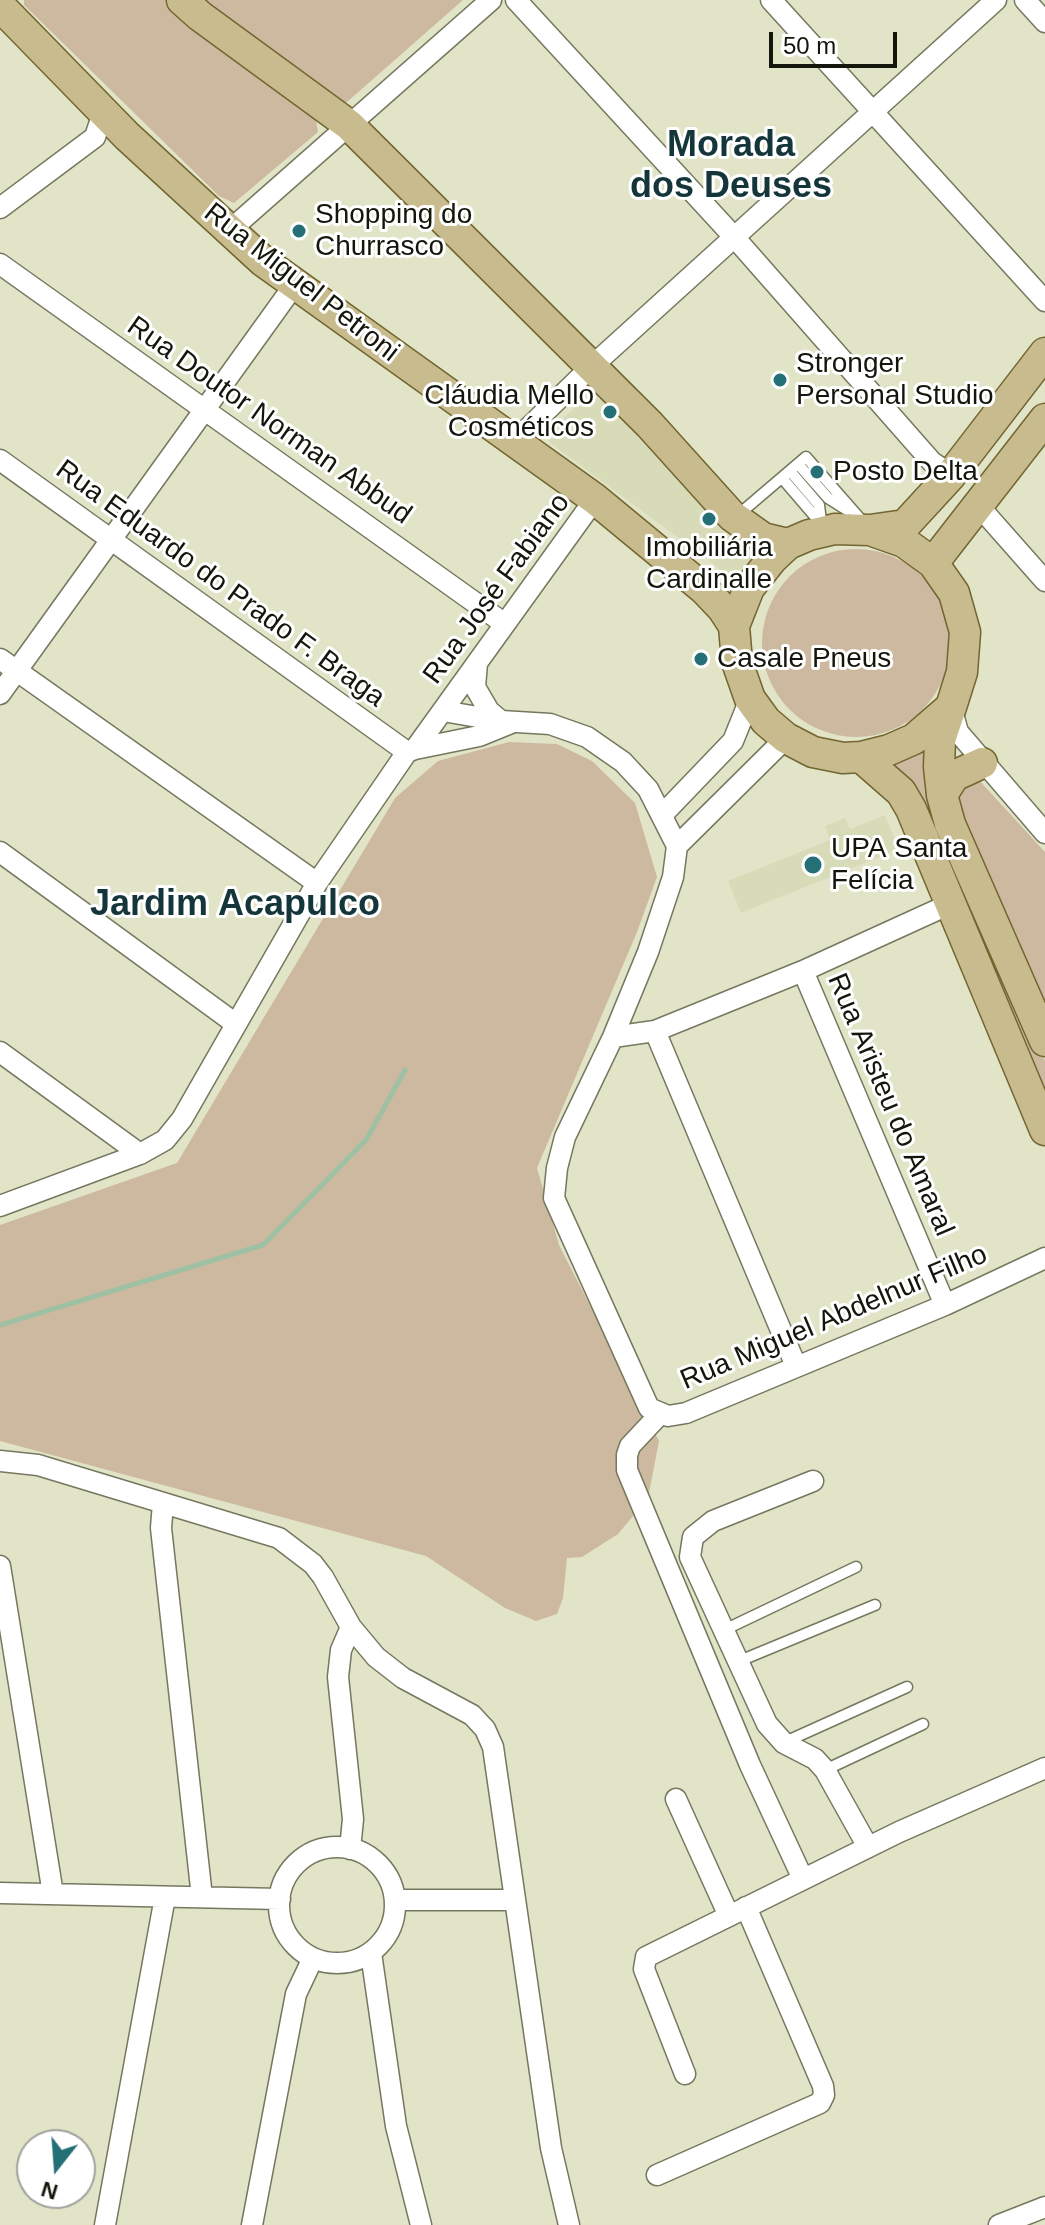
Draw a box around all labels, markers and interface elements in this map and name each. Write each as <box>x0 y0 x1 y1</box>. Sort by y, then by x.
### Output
scale bar <box>773 16 901 66</box>
text: 50 m <box>783 32 836 59</box>
district label: Morada dos Deuses <box>630 124 832 209</box>
street label: Rua Miguel Petroni <box>197 196 405 370</box>
place label: Shopping do Churrasco <box>315 198 472 264</box>
marker: Shopping do Churrasco <box>290 222 308 240</box>
street label: Rua Doutor Norman Abbud <box>120 310 418 532</box>
place label: Stronger Personal Studio <box>796 347 994 413</box>
marker: Stronger Personal Studio <box>771 371 789 389</box>
place label: Cláudia Mello Cosméticos <box>424 379 594 445</box>
marker: Cláudia Mello Cosméticos <box>601 403 619 421</box>
street label: Rua Eduardo do Prado F. Braga <box>49 453 391 715</box>
place label: Posto Delta <box>833 455 978 489</box>
marker: Posto Delta <box>808 463 826 481</box>
street label: Rua José Fabiano <box>417 487 577 691</box>
marker: Imobiliária Cardinalle <box>700 510 718 528</box>
place label: Imobiliária Cardinalle <box>645 531 773 597</box>
place label: Casale Pneus <box>717 642 891 676</box>
marker: Casale Pneus <box>692 650 710 668</box>
place label: UPA Santa Felícia <box>831 832 967 898</box>
marker: UPA Santa Felícia <box>802 854 824 876</box>
district label: Jardim Acapulco <box>90 883 380 927</box>
street label: Rua Aristeu do Amaral <box>820 969 960 1241</box>
street label: Rua Miguel Abdelnur Filho <box>676 1238 992 1398</box>
north arrow <box>16 2129 96 2209</box>
text: N <box>38 2176 61 2205</box>

